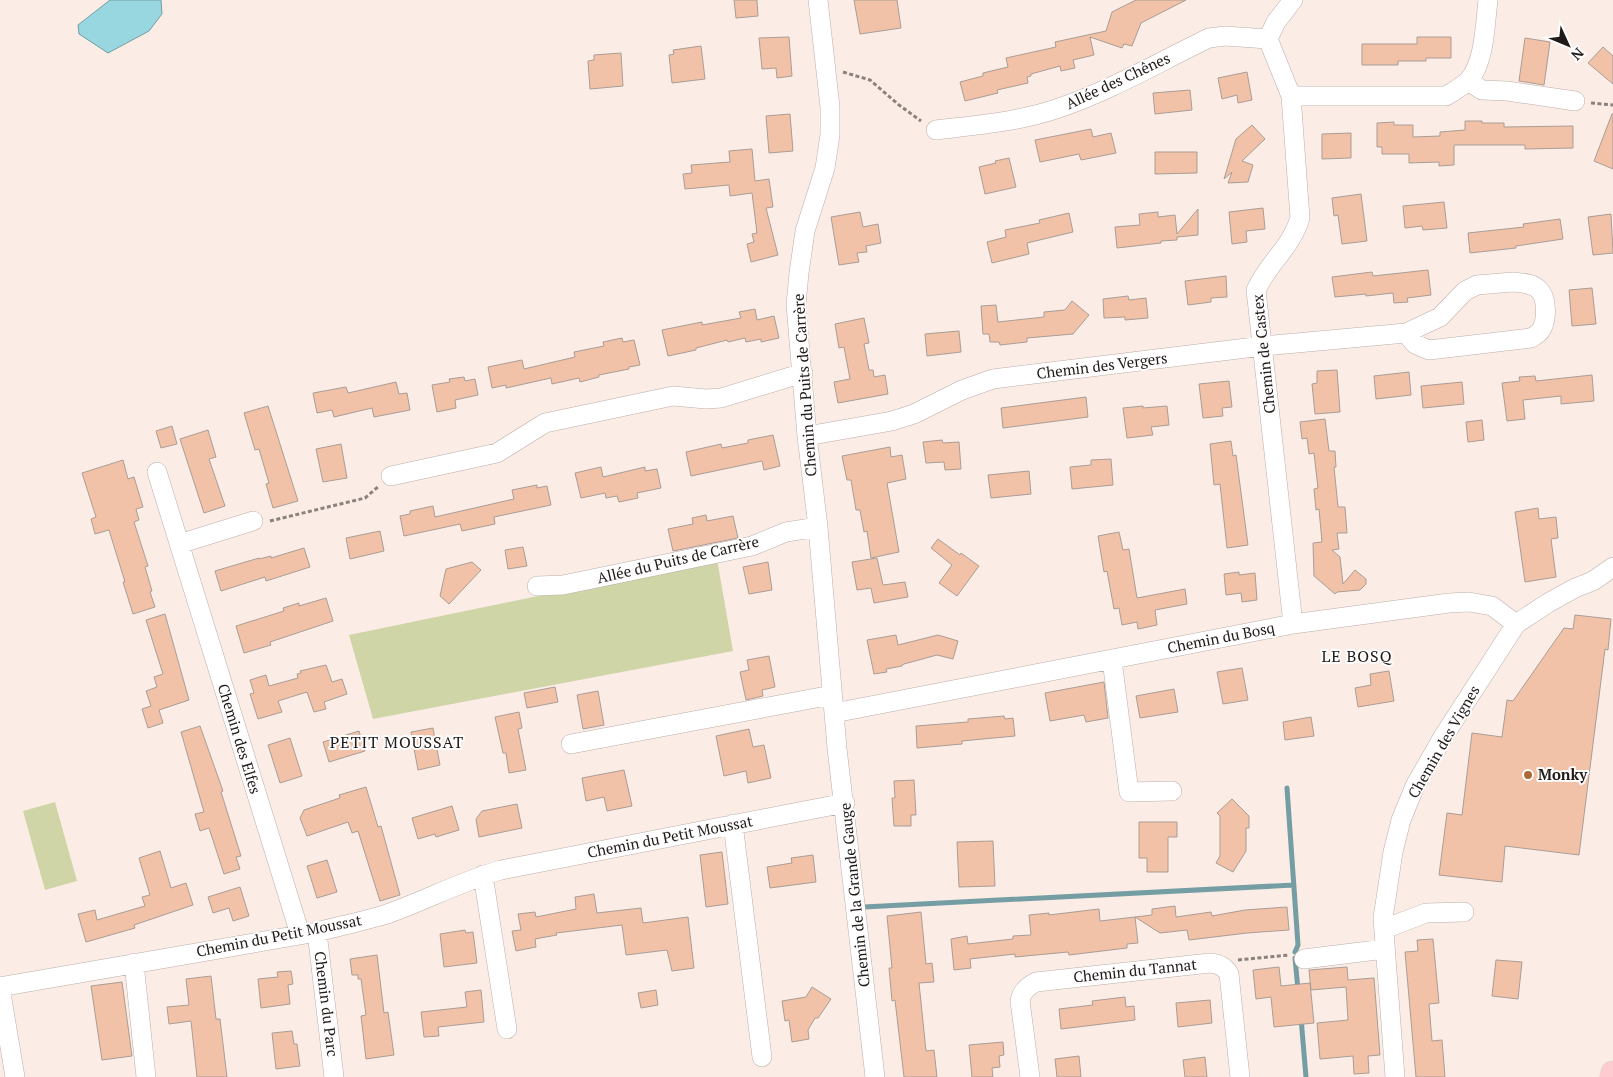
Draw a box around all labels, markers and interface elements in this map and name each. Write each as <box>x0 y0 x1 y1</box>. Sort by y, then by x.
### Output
north arrow <box>1543 20 1593 70</box>
text: N <box>1567 44 1588 65</box>
street label: Allée des Chênes <box>1062 47 1173 113</box>
street label: Chemin du Puits de Carrère <box>788 293 820 477</box>
street label: Chemin de Castex <box>1247 293 1279 415</box>
street label: Chemin des Vergers <box>1035 347 1168 383</box>
street label: Allée du Puits de Carrère <box>595 531 761 587</box>
street label: Chemin du Bosq <box>1165 617 1276 657</box>
district label: LE BOSQ <box>1321 645 1393 667</box>
street label: Chemin des Elfes <box>214 681 266 796</box>
street label: Chemin des Vignes <box>1403 681 1484 802</box>
district label: PETIT MOUSSAT <box>330 731 464 753</box>
place label: Monky <box>1538 764 1588 784</box>
marker: Monky <box>1522 769 1534 781</box>
street label: Chemin de la Grande Gauge <box>834 802 874 988</box>
street label: Chemin du Petit Moussat <box>585 810 755 862</box>
street label: Chemin du Petit Moussat <box>194 909 364 961</box>
street label: Chemin du Parc <box>311 950 343 1058</box>
street label: Chemin du Tannat <box>1072 954 1198 986</box>

